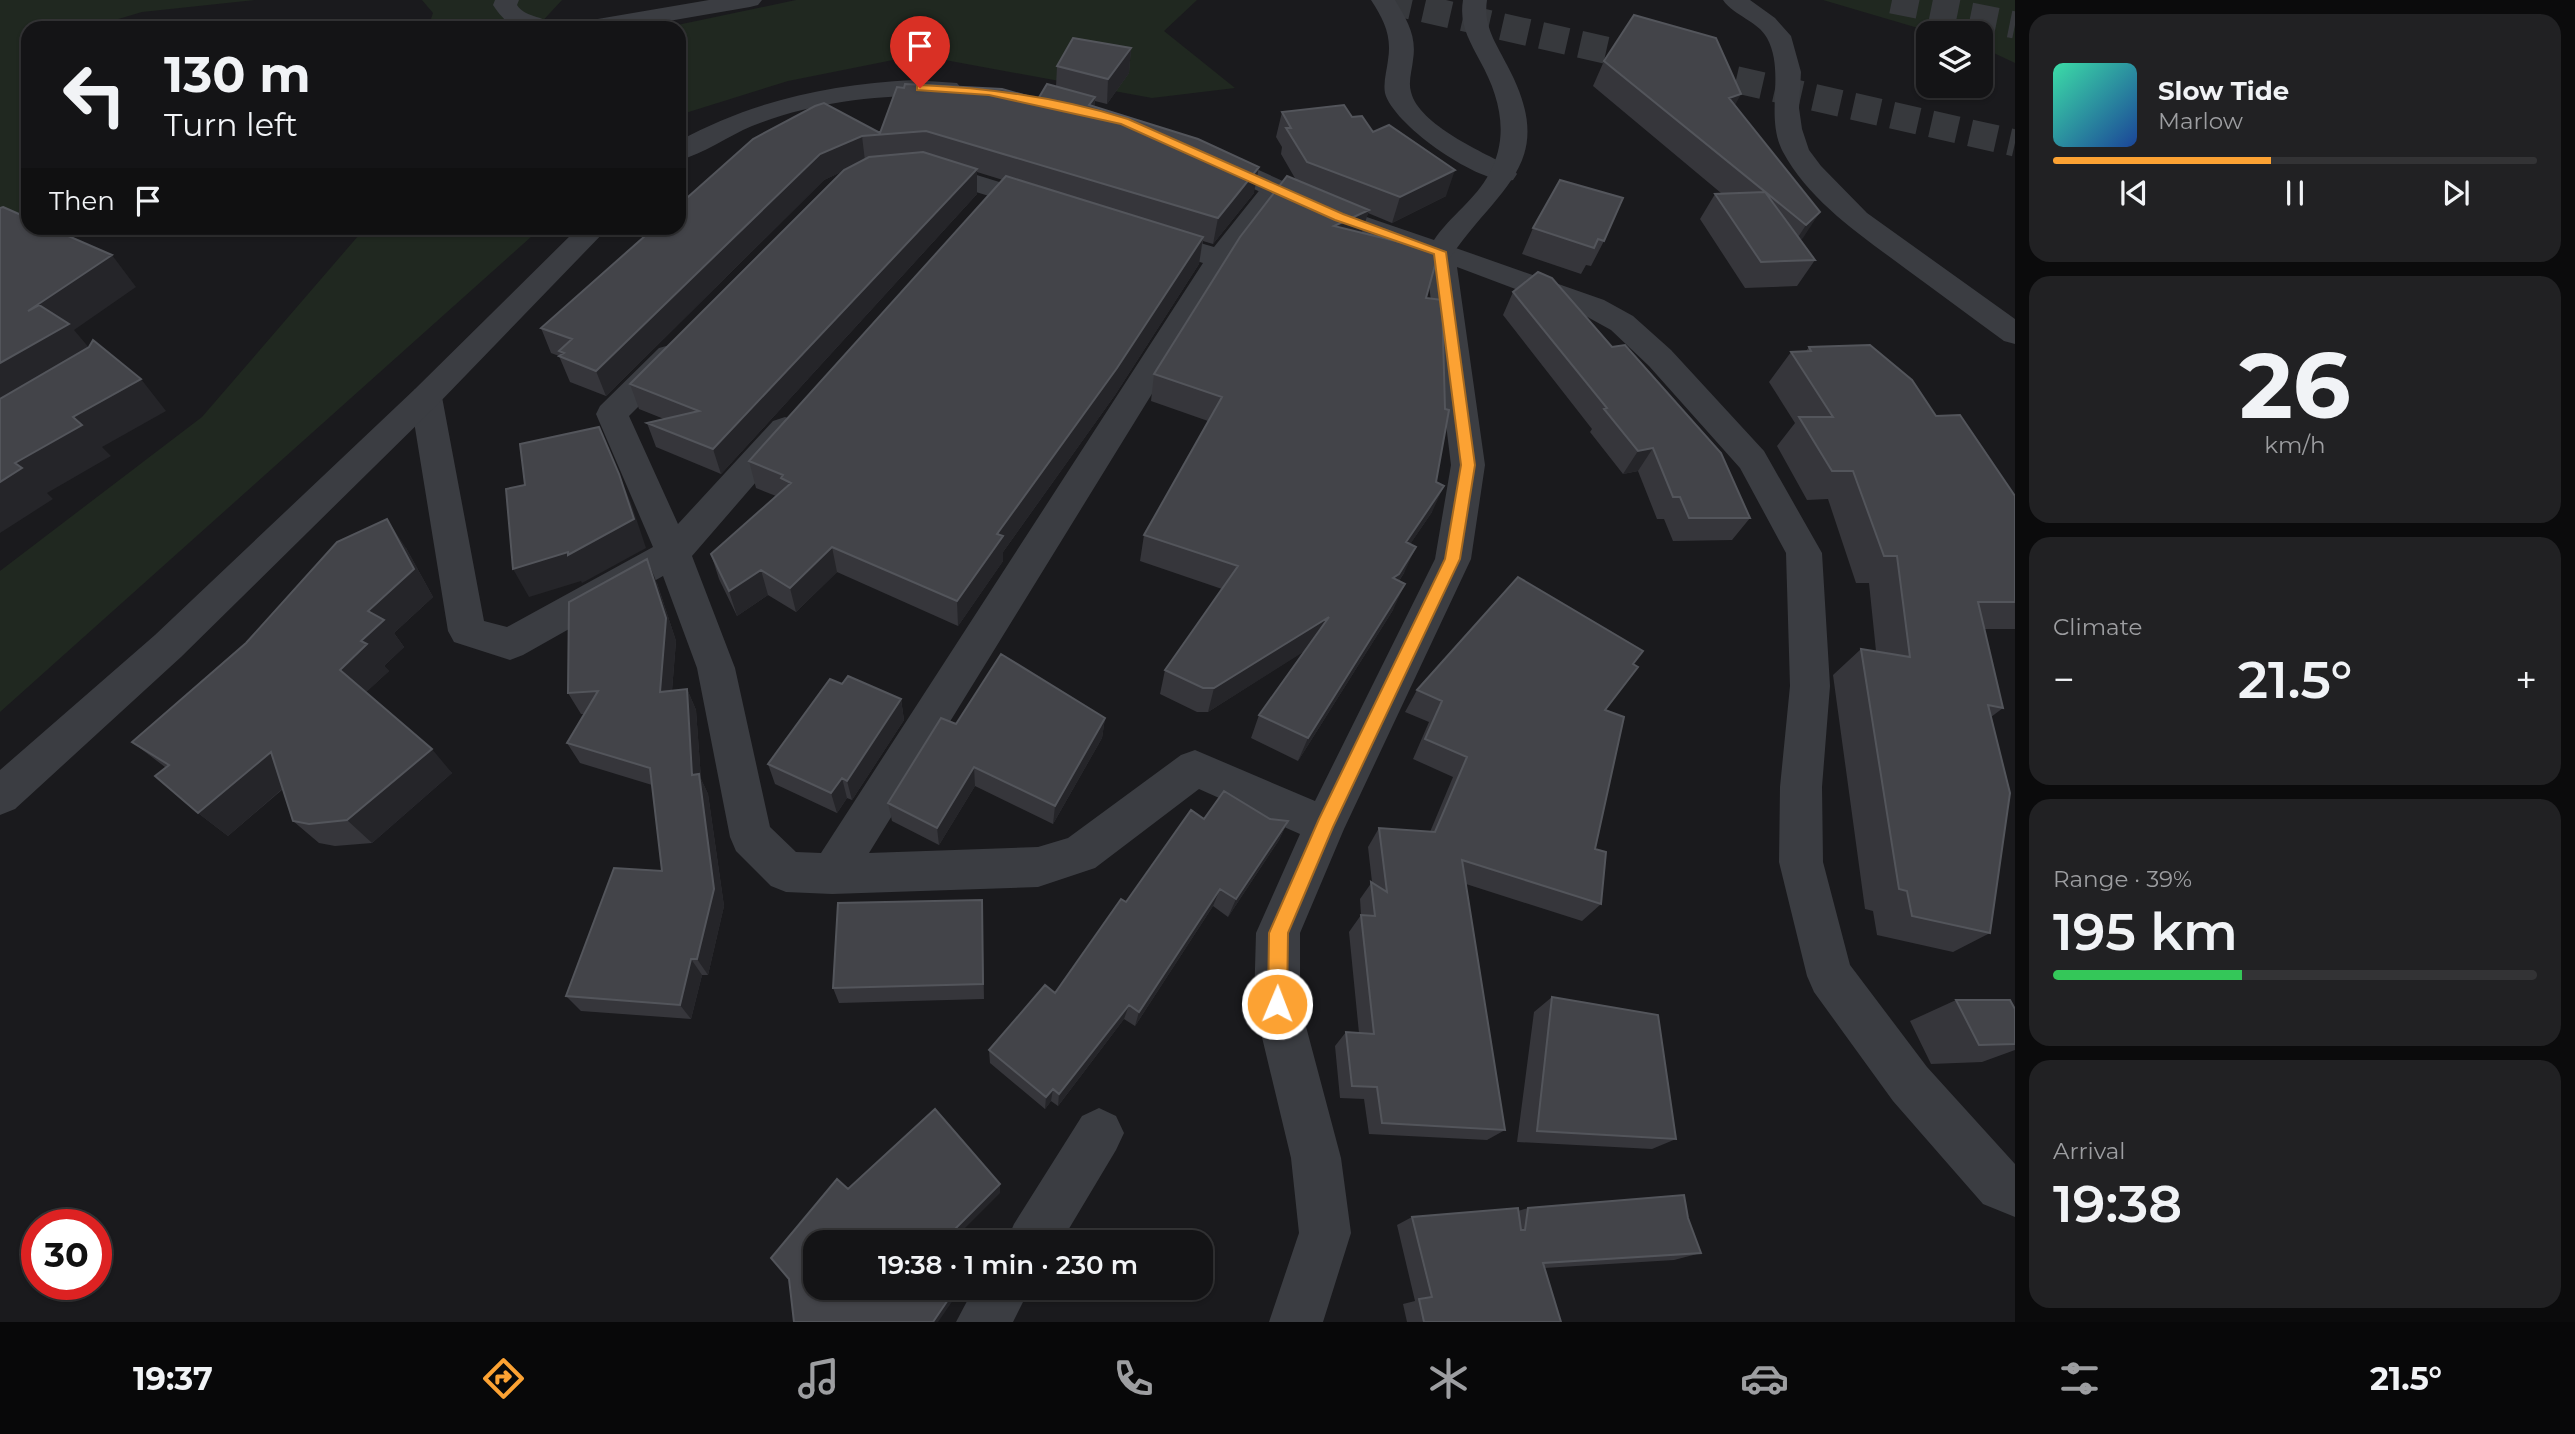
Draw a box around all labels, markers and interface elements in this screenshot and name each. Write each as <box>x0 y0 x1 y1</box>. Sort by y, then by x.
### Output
pin <box>890 16 950 88</box>
map controls <box>1916 21 1993 98</box>
button: layers <box>1916 21 1993 98</box>
icon: arrive <box>901 27 939 65</box>
text: 130 m <box>164 45 311 104</box>
icon: left <box>49 49 140 140</box>
text: Slow Tide <box>2158 75 2289 107</box>
text: Turn left <box>164 105 298 144</box>
text: Marlow <box>2158 107 2243 135</box>
icon: previous <box>2115 174 2153 212</box>
icon: pause <box>2276 174 2314 212</box>
icon: next <box>2437 174 2475 212</box>
icon: arrive <box>129 182 167 220</box>
text: Then <box>49 185 115 217</box>
text: 26 <box>2239 330 2351 441</box>
text: km/h <box>2264 431 2326 459</box>
text: Climate <box>2053 613 2142 641</box>
text: 21.5° <box>2238 648 2352 711</box>
text: − <box>2053 656 2075 703</box>
text: + <box>2515 656 2537 703</box>
text: Range · 39% <box>2053 865 2192 893</box>
text: 195 km <box>2053 900 2238 963</box>
position arrow <box>1240 967 1314 1041</box>
text: Arrival <box>2053 1137 2126 1165</box>
text: 19:38 <box>2053 1172 2182 1235</box>
speed limit sign: 30 <box>21 1209 112 1300</box>
text: 19:38 · 1 min · 230 m <box>878 1249 1138 1281</box>
icon: directions <box>479 1354 528 1403</box>
icon: music <box>794 1354 843 1403</box>
icon: phone <box>1109 1354 1158 1403</box>
icon: climate <box>1424 1354 1473 1403</box>
icon: car <box>1740 1354 1789 1403</box>
icon: filters <box>2055 1354 2104 1403</box>
text: 19:37 <box>133 1359 213 1398</box>
text: 21.5° <box>2370 1359 2442 1398</box>

